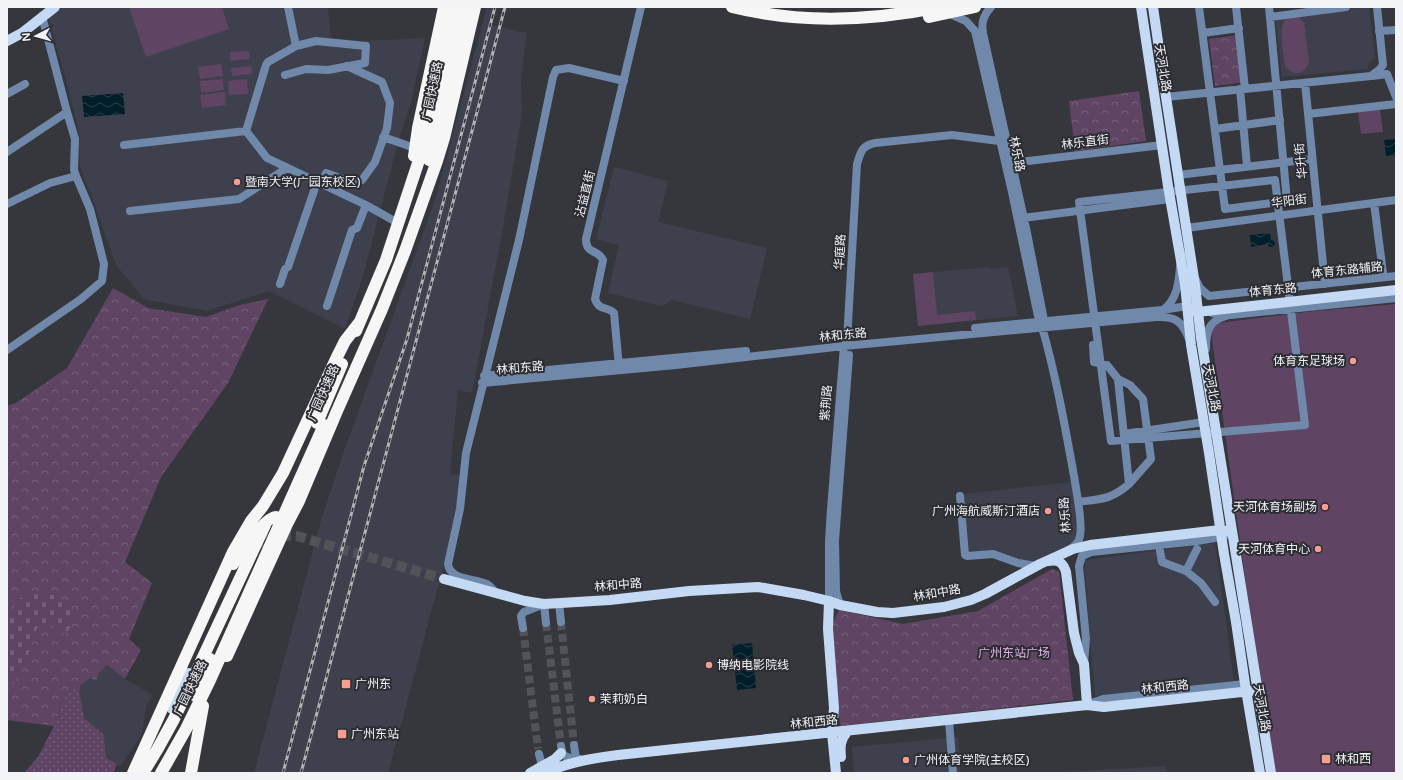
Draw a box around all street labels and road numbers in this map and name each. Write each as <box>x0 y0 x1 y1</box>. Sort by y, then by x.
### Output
street label: 天河北路 <box>1152 43 1174 93</box>
street label: 广园快速路 <box>419 60 445 122</box>
street label: 林乐直街 <box>1060 132 1110 152</box>
street label: 林乐路 <box>1006 135 1028 173</box>
street label: 华升街 <box>1292 142 1310 180</box>
street label: 沾益直街 <box>572 169 598 219</box>
street label: 华阳街 <box>1270 192 1308 210</box>
street label: 华庭路 <box>832 234 848 270</box>
street label: 体育东路辅路 <box>1310 259 1384 281</box>
street label: 体育东路 <box>1248 281 1298 299</box>
street label: 林和东路 <box>818 326 868 344</box>
street label: 林和东路 <box>495 359 545 377</box>
street label: 广园快速路 <box>304 363 342 423</box>
street label: 天河北路 <box>1201 363 1223 413</box>
street label: 紫荆路 <box>817 384 835 422</box>
street label: 林乐路 <box>1057 497 1073 533</box>
street label: 林和中路 <box>593 576 643 594</box>
street label: 林和中路 <box>912 582 962 604</box>
street label: 广园快速路 <box>171 658 209 718</box>
street label: 林和西路 <box>1140 678 1190 696</box>
street label: 天河北路 <box>1251 683 1273 733</box>
street label: 林和西路 <box>789 713 839 731</box>

